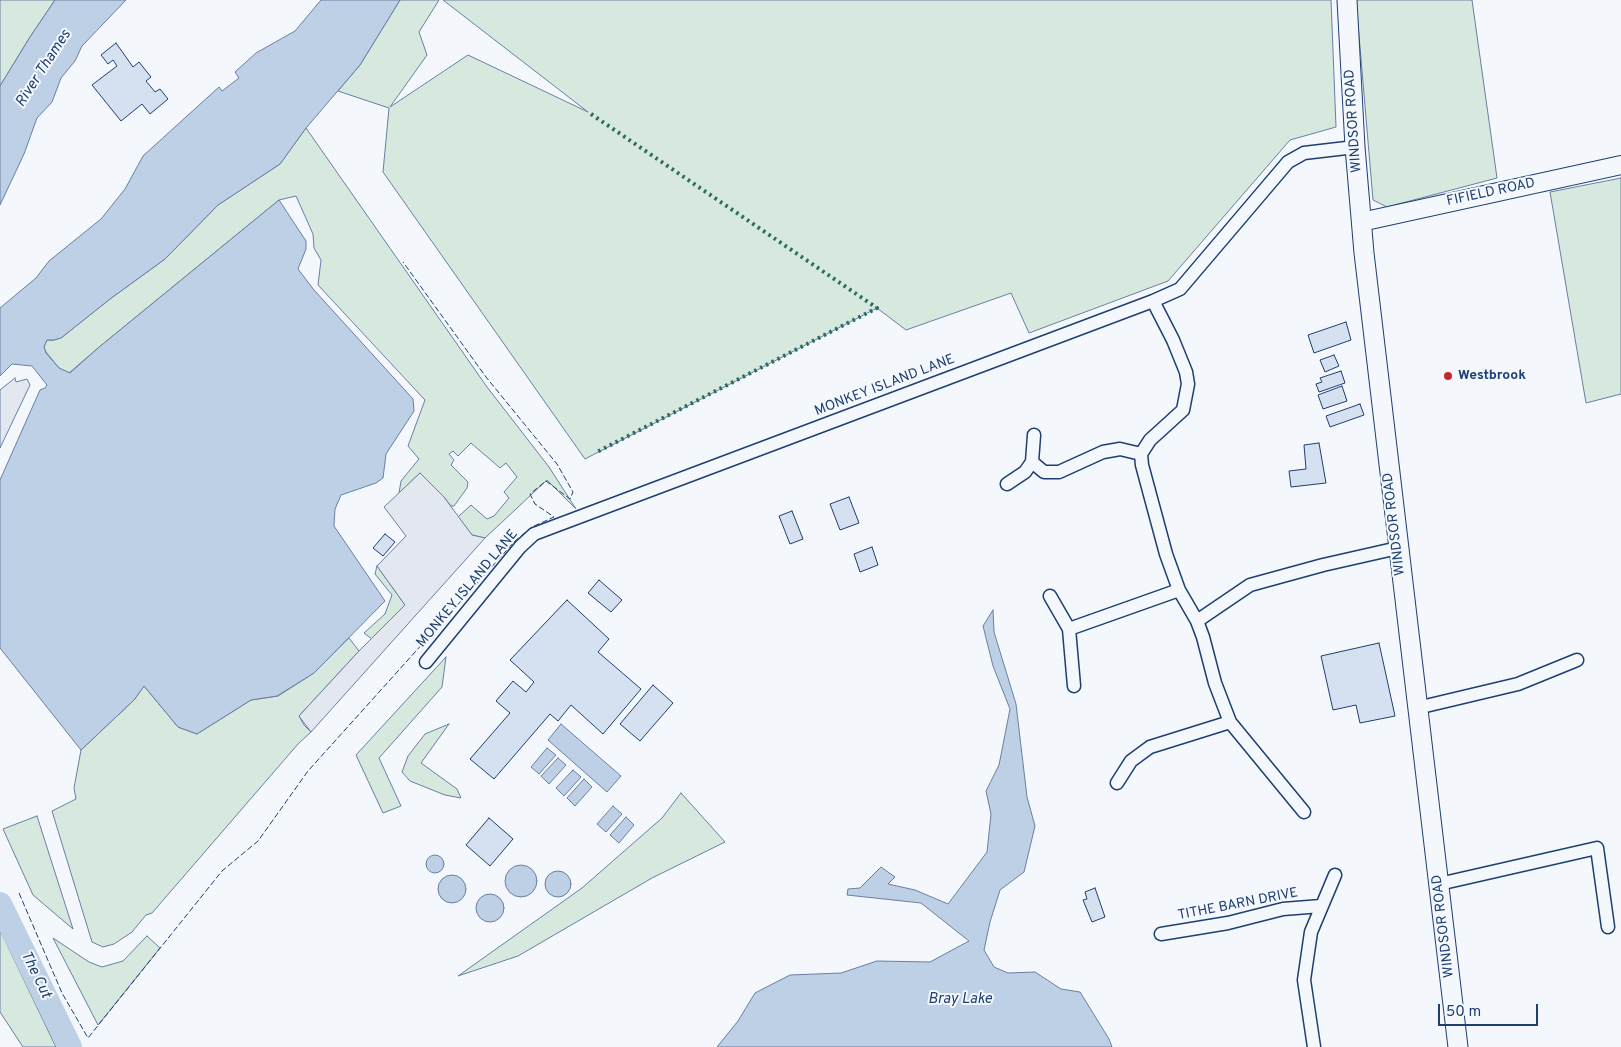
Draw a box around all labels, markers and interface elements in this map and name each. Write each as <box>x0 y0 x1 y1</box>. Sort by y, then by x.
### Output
water label: River Thames <box>12 27 76 111</box>
street label: WINDSOR ROAD <box>1342 69 1366 173</box>
street label: FIFIELD ROAD <box>1445 175 1537 211</box>
street label: MONKEY ISLAND LANE <box>813 352 957 420</box>
place label: Westbrook <box>1458 368 1526 384</box>
marker: Westbrook <box>1442 370 1454 382</box>
street label: WINDSOR ROAD <box>1380 471 1410 577</box>
street label: MONKEY ISLAND LANE <box>414 527 522 651</box>
street label: WINDSOR ROAD <box>1429 873 1459 979</box>
street label: TITHE BARN DRIVE <box>1177 885 1299 925</box>
water label: The Cut <box>16 948 54 1002</box>
water label: Bray Lake <box>928 991 992 1009</box>
scale bar <box>1441 994 1541 1026</box>
text: 50 m <box>1446 1003 1481 1022</box>

